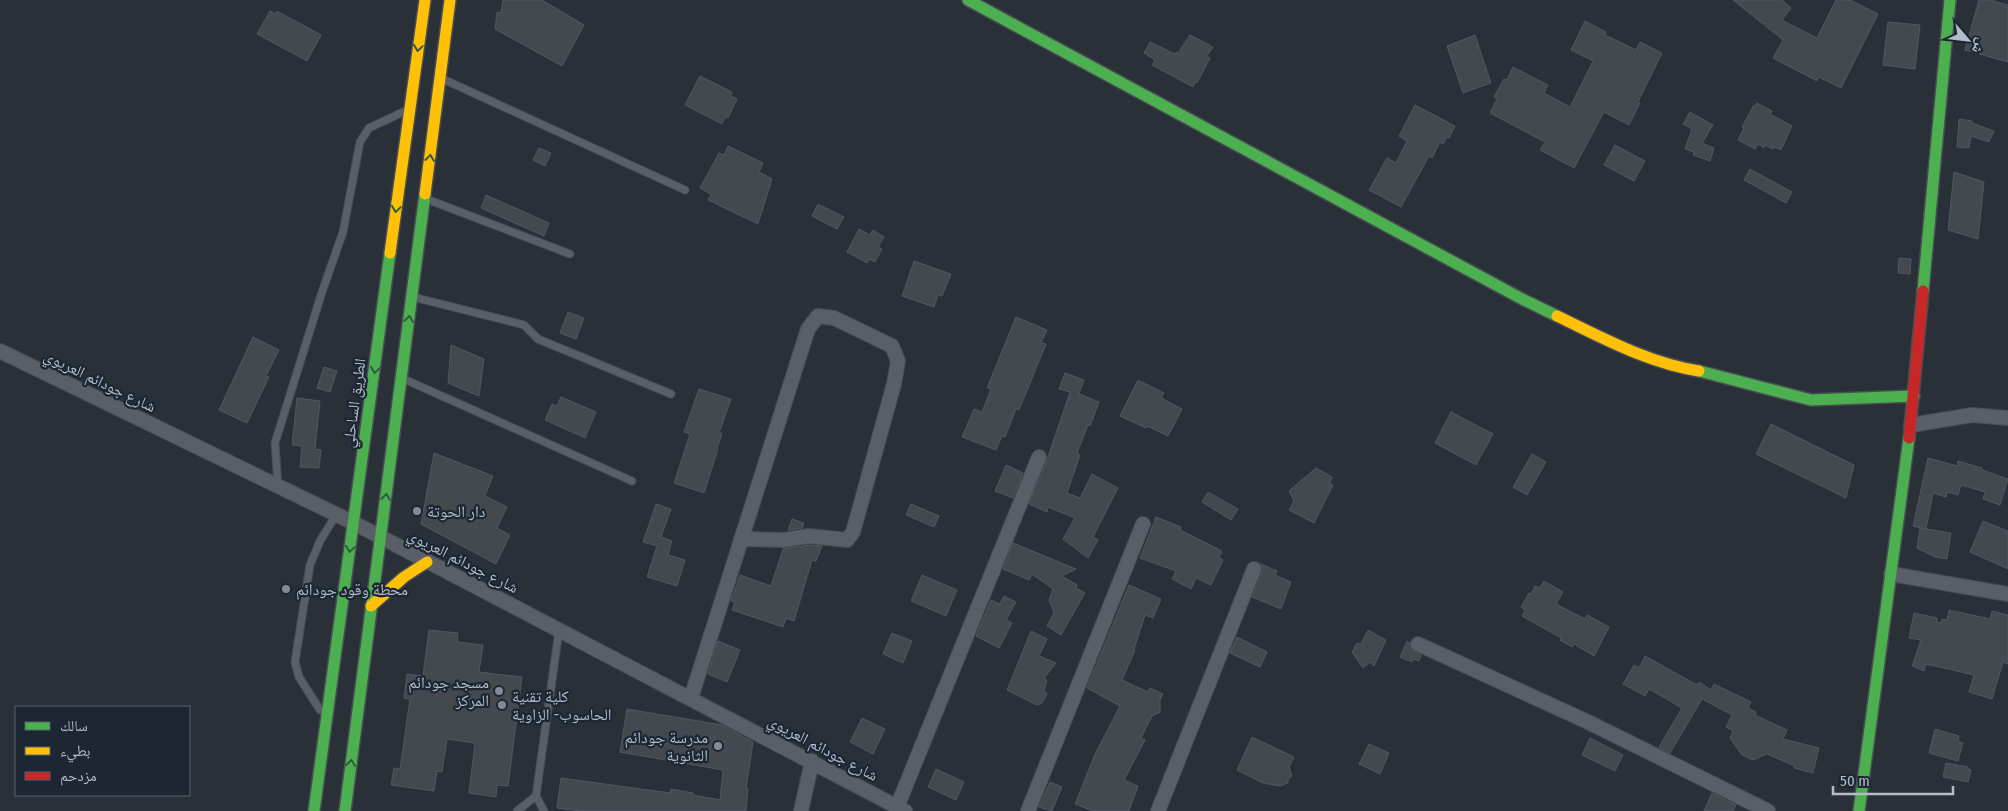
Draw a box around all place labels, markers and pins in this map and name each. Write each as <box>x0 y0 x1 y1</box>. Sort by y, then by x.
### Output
place label: دار الحوتة <box>427 502 485 521</box>
marker: دار الحوتة <box>411 505 423 517</box>
place label: محطة وقود جودائم <box>296 580 408 600</box>
marker: محطة وقود جودائم <box>280 583 292 595</box>
place label: مسجد جودائم المركز <box>408 673 489 710</box>
marker: مسجد جودائم المركز <box>493 685 505 697</box>
place label: كلية تقنية الحاسوب- الزاوية <box>512 687 612 724</box>
marker: كلية تقنية الحاسوب- الزاوية <box>496 699 508 711</box>
place label: مدرسة جودائم الثانوية <box>624 728 708 765</box>
marker: مدرسة جودائم الثانوية <box>712 740 724 752</box>

